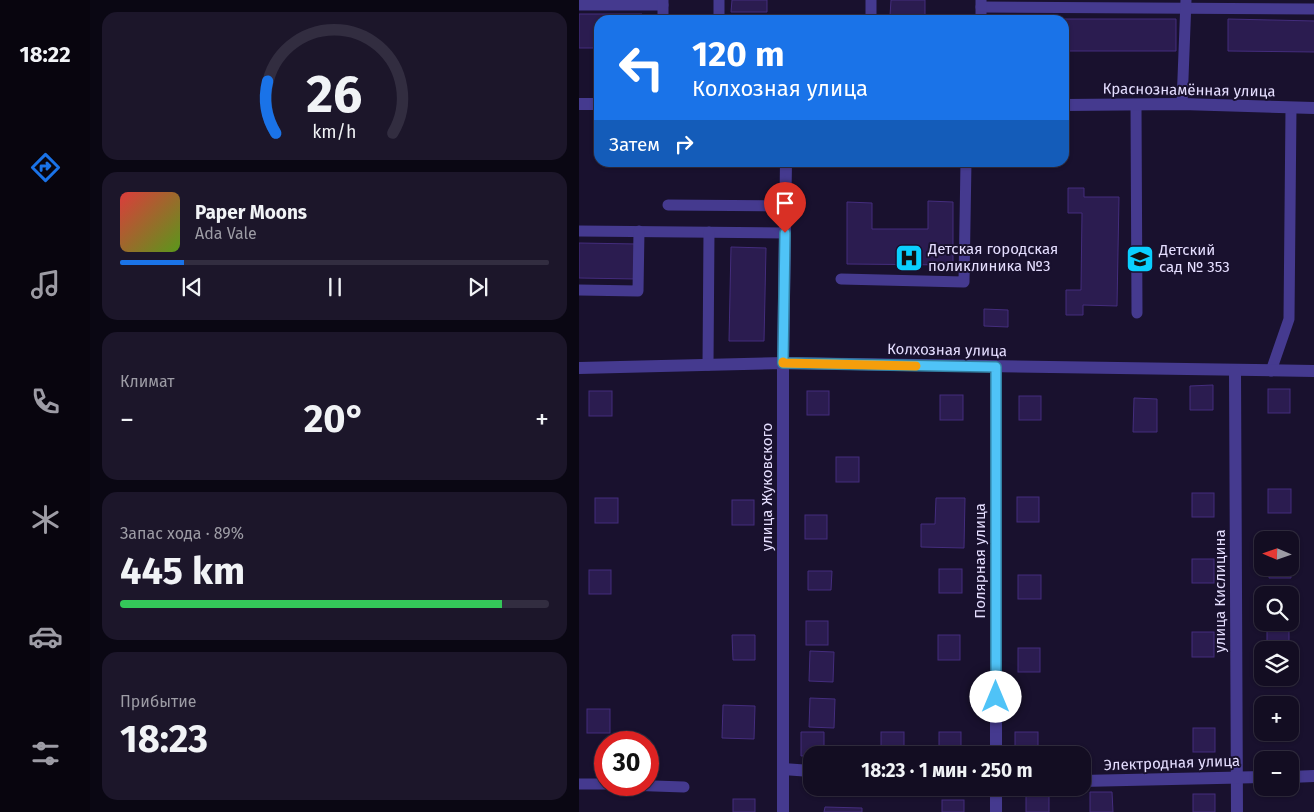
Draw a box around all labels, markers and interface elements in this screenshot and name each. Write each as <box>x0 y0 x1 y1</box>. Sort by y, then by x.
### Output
text: 120 m <box>692 33 785 75</box>
icon: left <box>609 35 674 100</box>
text: 18:22 <box>19 41 71 68</box>
text: 26 <box>306 63 363 126</box>
text: Колхозная улица <box>692 75 868 102</box>
street label: Краснознамённая улица <box>1102 79 1276 101</box>
text: km/h <box>312 121 357 143</box>
icon: right <box>670 130 698 158</box>
text: Затем <box>609 133 660 156</box>
icon: directions <box>28 150 63 185</box>
pin <box>764 182 806 233</box>
icon: arrive <box>771 189 799 217</box>
text: Paper Moons <box>195 201 307 224</box>
text: Ada Vale <box>195 224 257 243</box>
place label: Детская городская поликлиника №3 <box>927 240 1058 275</box>
place label: Детский сад № 353 <box>1158 241 1230 276</box>
hospital icon: Детская городская поликлиника №3 <box>894 243 924 273</box>
school or university icon: Детский сад № 353 <box>1125 244 1155 274</box>
icon: music <box>28 267 63 302</box>
icon: previous <box>178 273 206 301</box>
icon: pause <box>321 273 349 301</box>
icon: next <box>464 273 492 301</box>
street label: Колхозная улица <box>887 340 1007 360</box>
text: Климат <box>120 372 175 391</box>
icon: phone <box>28 384 63 419</box>
text: 20° <box>304 396 365 442</box>
text: − <box>120 403 134 436</box>
text: + <box>535 403 549 436</box>
street label: улица Жуковского <box>758 423 776 551</box>
icon: climate <box>28 502 63 537</box>
street label: Полярная улица <box>971 503 989 619</box>
text: Запас хода · 89% <box>120 524 244 543</box>
street label: улица Кислицина <box>1211 529 1229 653</box>
north arrow <box>1254 531 1299 576</box>
map controls <box>1254 531 1299 796</box>
text: 445 km <box>120 548 245 594</box>
button: search <box>1254 586 1299 631</box>
icon: car <box>28 619 63 654</box>
button: layers <box>1254 641 1299 686</box>
position arrow <box>969 670 1021 722</box>
text: Прибытие <box>120 692 196 711</box>
button: + <box>1254 696 1299 741</box>
text: 18:23 <box>120 716 208 762</box>
speed limit sign: 30 <box>594 731 659 796</box>
icon: filters <box>28 736 63 771</box>
button: − <box>1254 751 1299 796</box>
street label: Электродная улица <box>1104 752 1240 774</box>
text: 18:23 · 1 мин · 250 m <box>861 759 1033 782</box>

